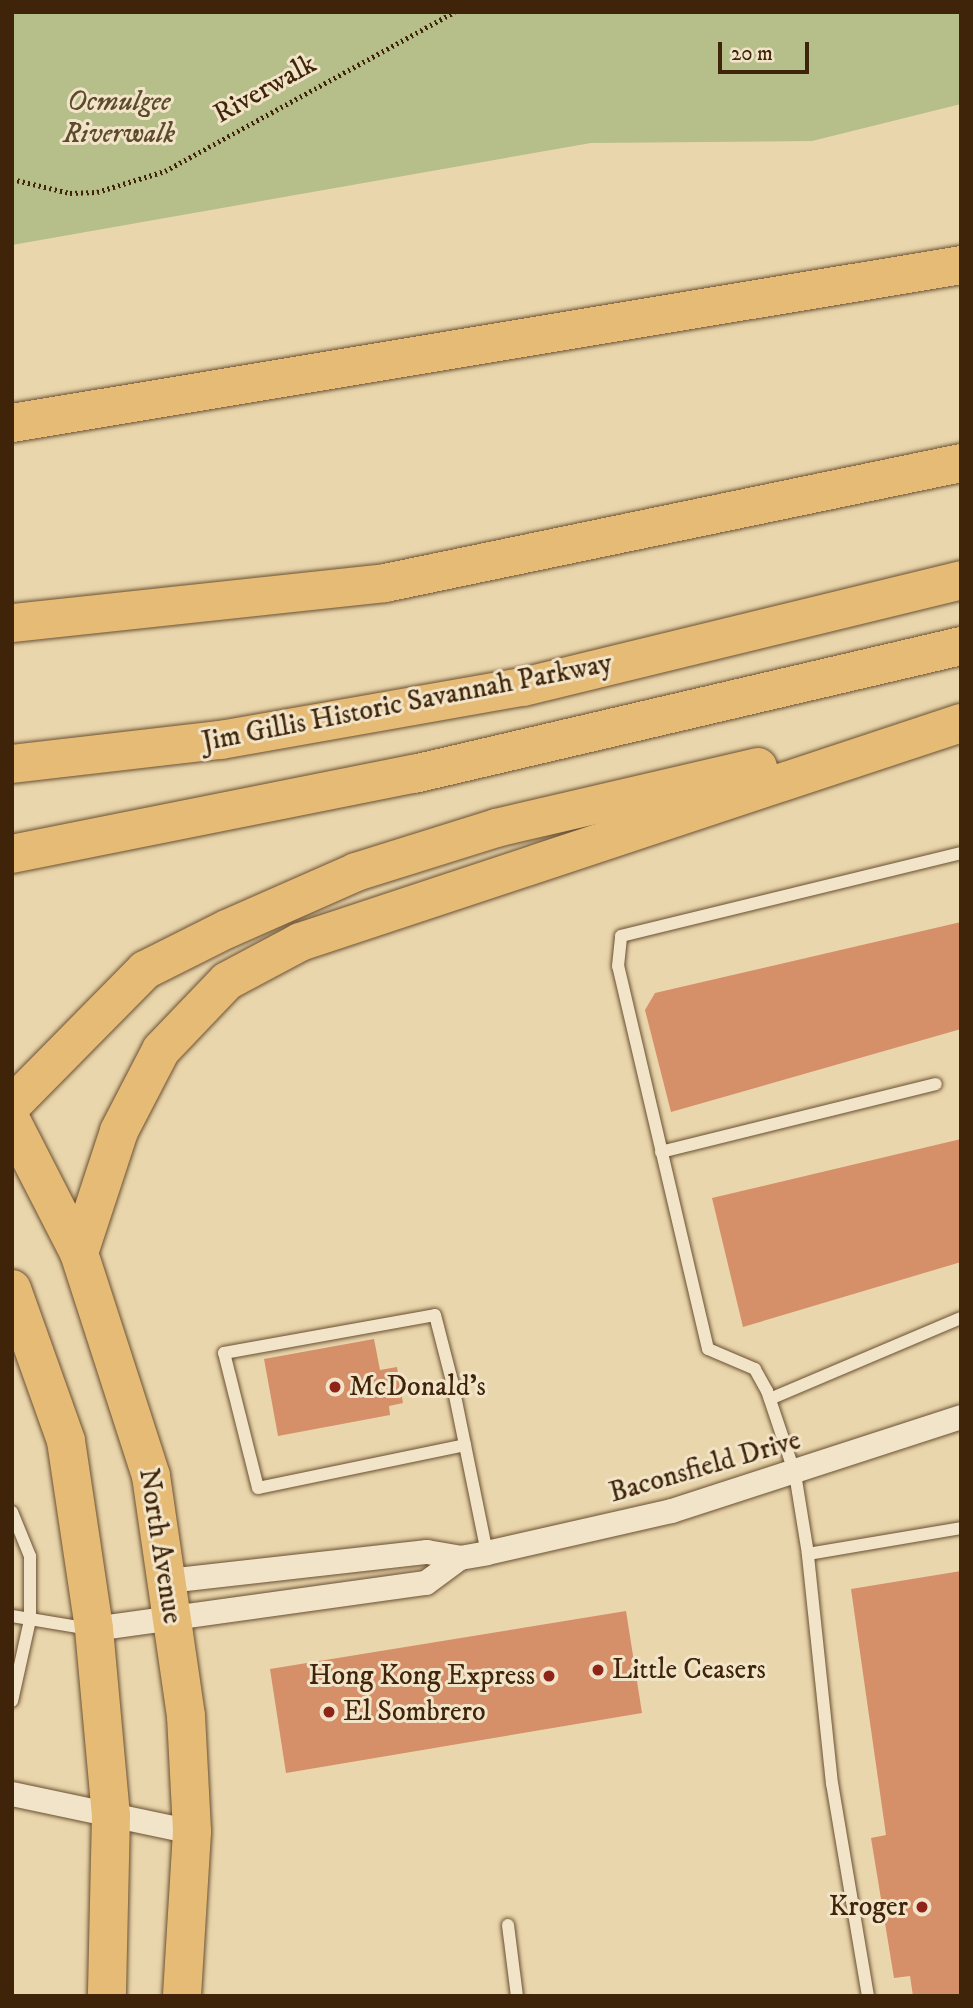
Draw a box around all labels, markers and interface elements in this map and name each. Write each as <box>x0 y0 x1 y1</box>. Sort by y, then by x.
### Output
scale bar <box>721 28 812 72</box>
text: 20 m <box>731 41 773 67</box>
street label: Riverwalk <box>208 47 322 131</box>
park label: Ocmulgee Riverwalk <box>63 85 175 151</box>
street label: Jim Gillis Historic Savannah Parkway <box>199 647 615 759</box>
place label: McDonald's <box>349 1370 486 1404</box>
marker: McDonald's <box>327 1379 343 1395</box>
street label: Baconsfield Drive <box>606 1424 804 1510</box>
street label: North Avenue <box>131 1466 189 1626</box>
place label: Little Ceasers <box>612 1653 766 1687</box>
place label: Hong Kong Express <box>309 1659 535 1693</box>
marker: Little Ceasers <box>590 1662 606 1678</box>
marker: Hong Kong Express <box>541 1668 557 1684</box>
place label: El Sombrero <box>343 1695 486 1729</box>
marker: El Sombrero <box>321 1704 337 1720</box>
place label: Kroger <box>829 1890 908 1924</box>
marker: Kroger <box>914 1899 930 1915</box>

